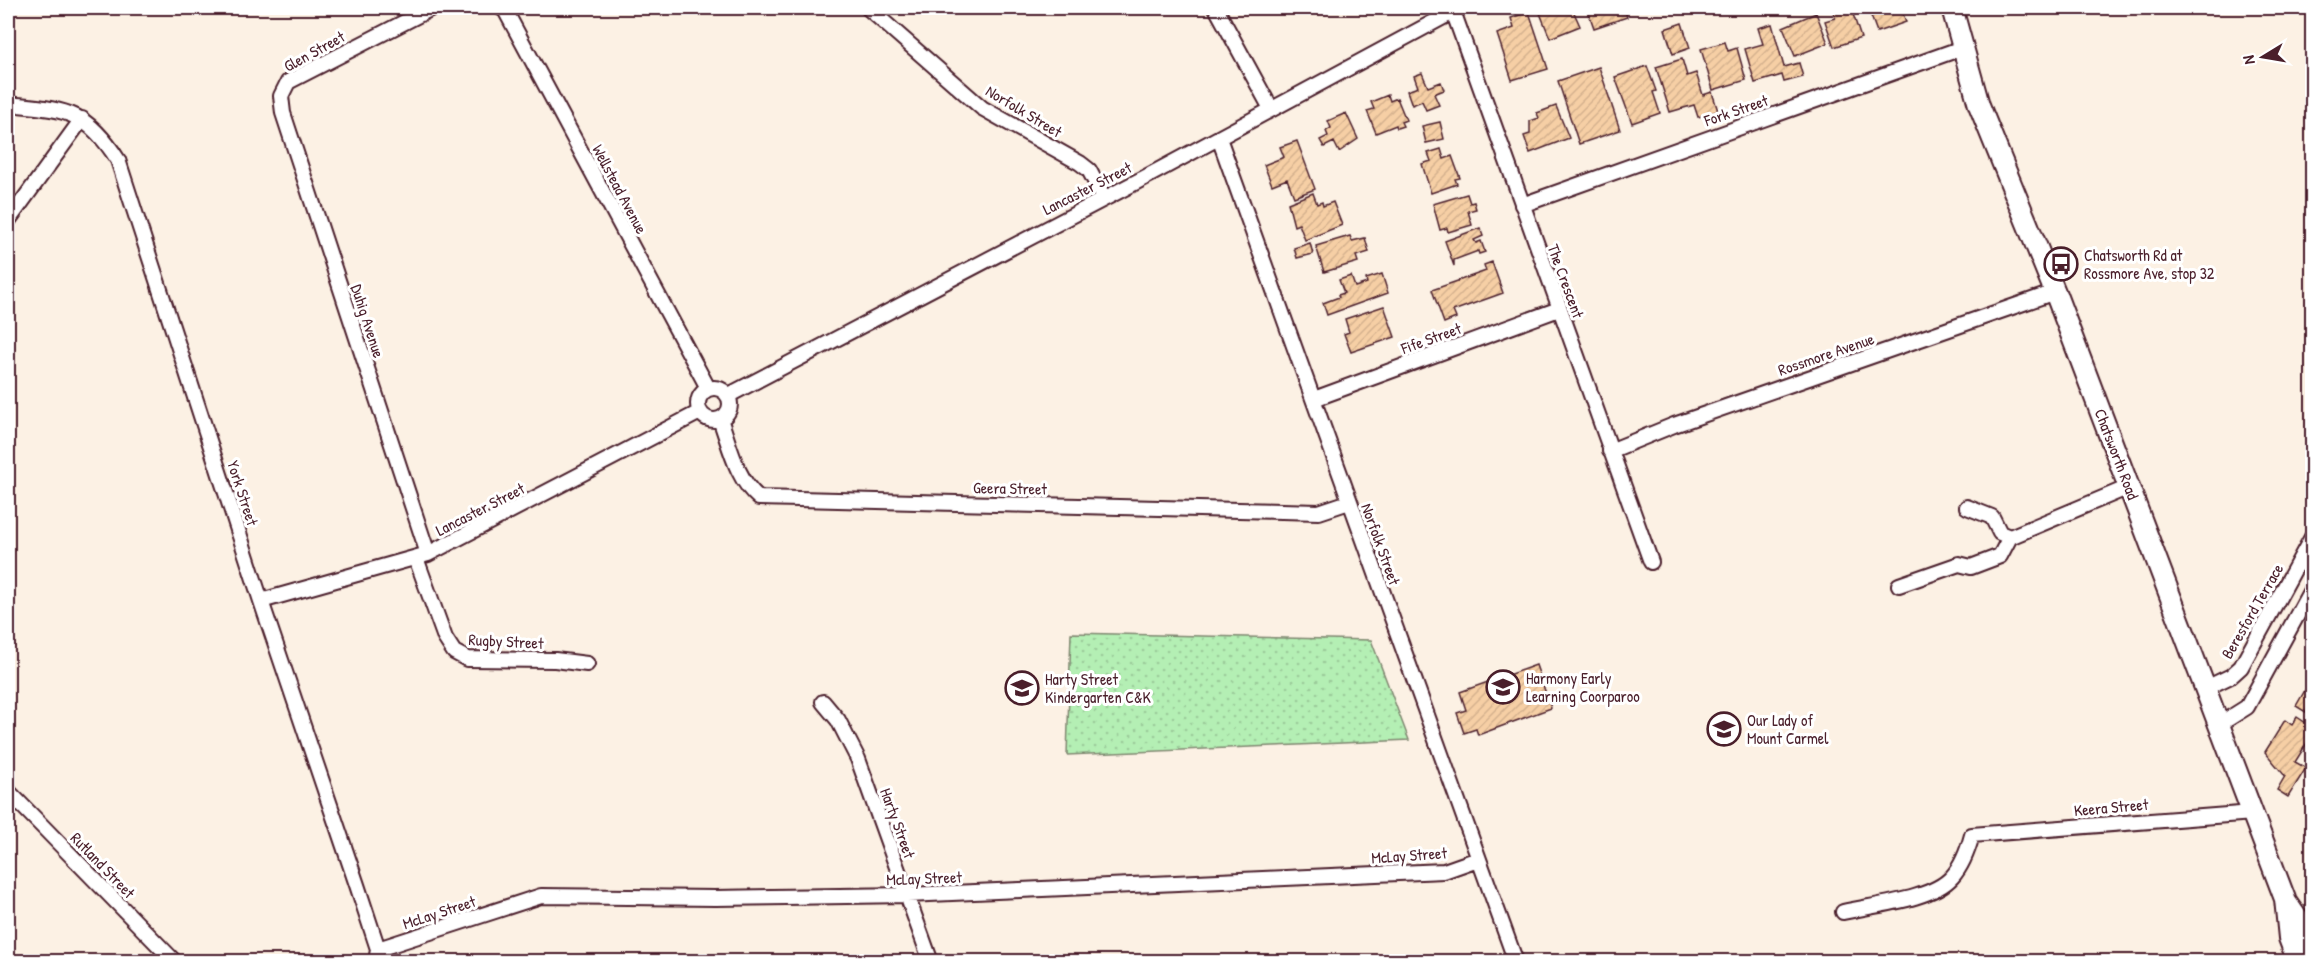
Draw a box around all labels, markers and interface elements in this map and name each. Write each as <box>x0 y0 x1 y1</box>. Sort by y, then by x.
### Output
street label: Glen Street <box>280 25 349 77</box>
north arrow <box>2233 27 2293 87</box>
text: N <box>2237 53 2260 66</box>
street label: Norfolk Street <box>982 80 1067 143</box>
street label: Fork Street <box>1700 89 1771 132</box>
street label: Wellstead Avenue <box>587 141 653 238</box>
street label: Lancaster Street <box>1039 156 1136 220</box>
street label: The Crescent <box>1542 241 1590 321</box>
place label: Chatsworth Rd at Rossmore Ave, stop 32 <box>2084 244 2215 284</box>
bus stop icon: Chatsworth Rd at Rossmore Ave, stop 32 <box>2043 246 2079 282</box>
street label: Duhig Avenue <box>346 282 390 361</box>
street label: Fife Street <box>1397 317 1465 359</box>
street label: Rossmore Avenue <box>1775 327 1878 381</box>
street label: Chatsworth Road <box>2090 405 2144 503</box>
street label: York Street <box>222 458 264 529</box>
street label: Geera Street <box>973 476 1048 500</box>
street label: Lancaster Street <box>432 477 529 541</box>
street label: Norfolk Street <box>1356 500 1406 588</box>
street label: Beresford Terrace <box>2216 559 2288 663</box>
street label: Rugby Street <box>468 628 545 654</box>
place label: Harmony Early Learning Coorparoo <box>1526 667 1640 707</box>
place label: Harty Street Kindergarten C&K <box>1045 668 1152 708</box>
school or university icon: Harmony Early Learning Coorparoo <box>1485 669 1521 705</box>
school or university icon: Harty Street Kindergarten C&K <box>1004 670 1040 706</box>
place label: Our Lady of Mount Carmel <box>1747 709 1829 749</box>
school or university icon: Our Lady of Mount Carmel <box>1706 711 1742 747</box>
street label: Harty Street <box>875 785 921 862</box>
street label: Keera Street <box>2073 793 2150 821</box>
street label: Rutland Street <box>66 827 140 903</box>
street label: McLay Street <box>1370 841 1448 869</box>
street label: McLay Street <box>886 866 963 890</box>
street label: McLay Street <box>400 890 479 934</box>

